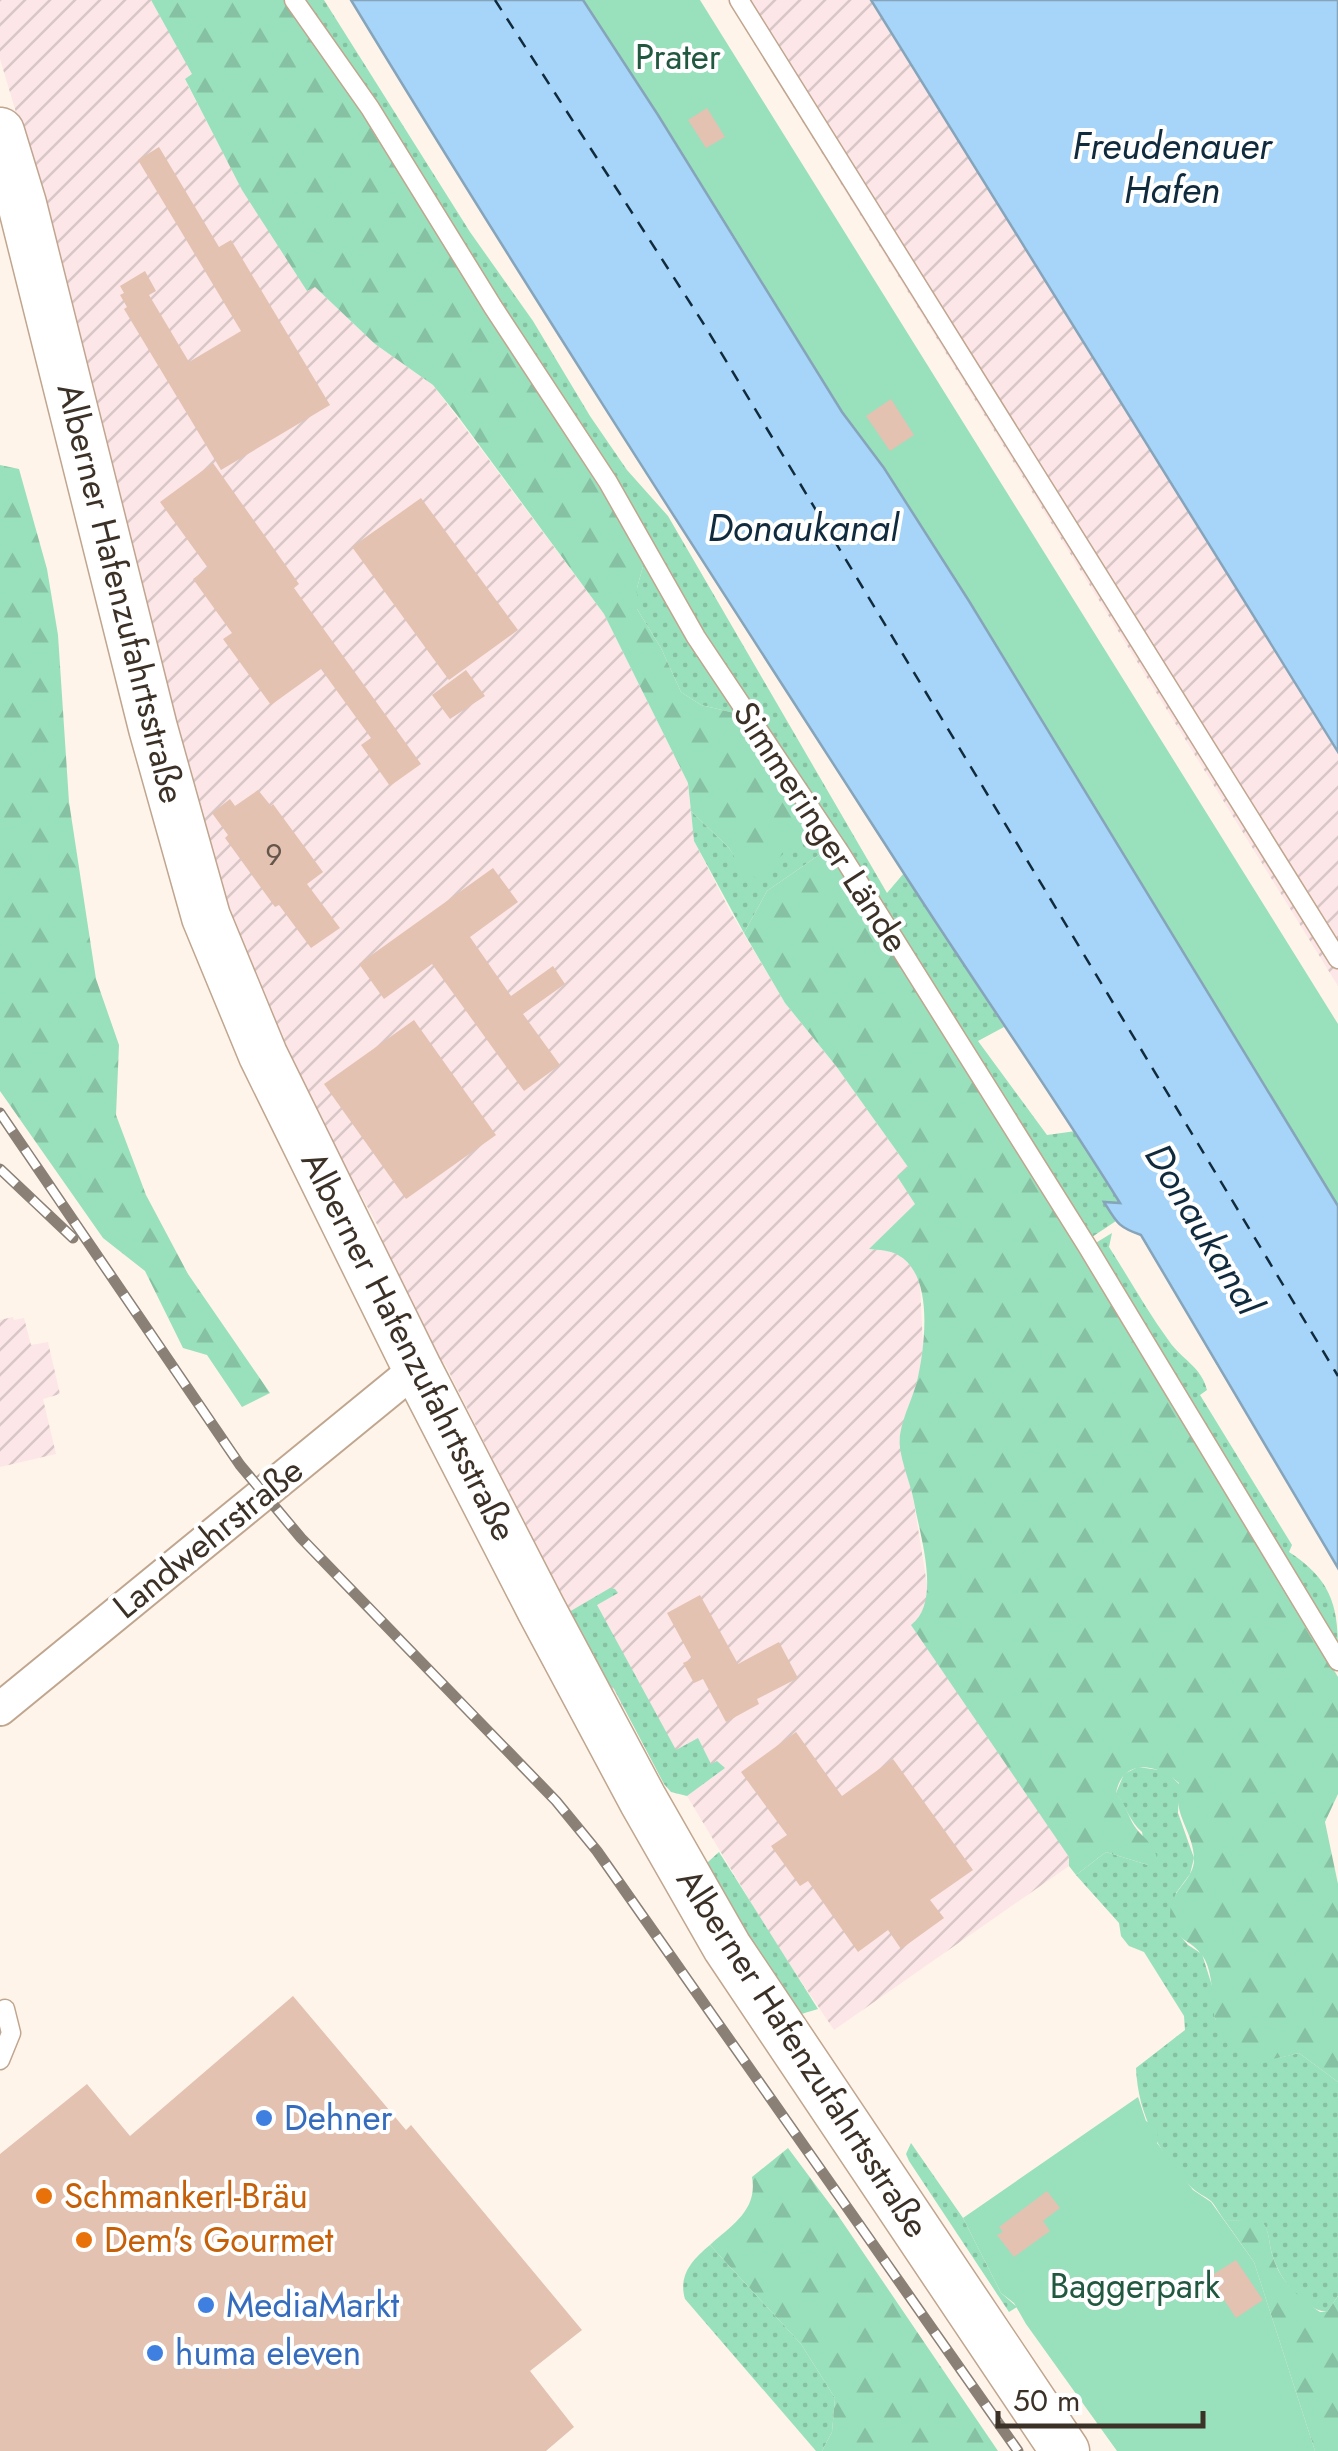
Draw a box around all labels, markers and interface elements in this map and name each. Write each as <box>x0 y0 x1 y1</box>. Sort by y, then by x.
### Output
park label: Prater <box>635 32 721 82</box>
water label: Freudenauer Hafen <box>1072 118 1274 217</box>
street label: Alberner Hafenzufahrtsstraße <box>45 378 197 808</box>
water label: Donaukanal <box>708 500 900 555</box>
street label: Simmeringer Lände <box>721 692 921 962</box>
house number: 9 <box>265 833 283 876</box>
water label: Donaukanal <box>1132 1133 1278 1326</box>
street label: Alberner Hafenzufahrtsstraße <box>289 1142 529 1550</box>
street label: Landwehrstraße <box>102 1446 314 1630</box>
street label: Alberner Hafenzufahrtsstraße <box>665 1859 941 2247</box>
place label: Dehner <box>284 2093 393 2143</box>
marker: Dehner <box>253 2107 275 2129</box>
place label: Schmankerl-Bräu <box>64 2171 308 2221</box>
marker: Schmankerl-Bräu <box>33 2185 55 2207</box>
place label: Dem's Gourmet <box>104 2215 334 2265</box>
marker: Dem's Gourmet <box>73 2229 95 2251</box>
park label: Baggerpark <box>1050 2261 1221 2311</box>
place label: MediaMarkt <box>226 2280 400 2330</box>
marker: MediaMarkt <box>195 2294 217 2316</box>
place label: huma eleven <box>175 2328 361 2378</box>
marker: huma eleven <box>144 2342 166 2364</box>
scale bar <box>998 2366 1203 2428</box>
text: 50 m <box>1013 2379 1080 2422</box>

